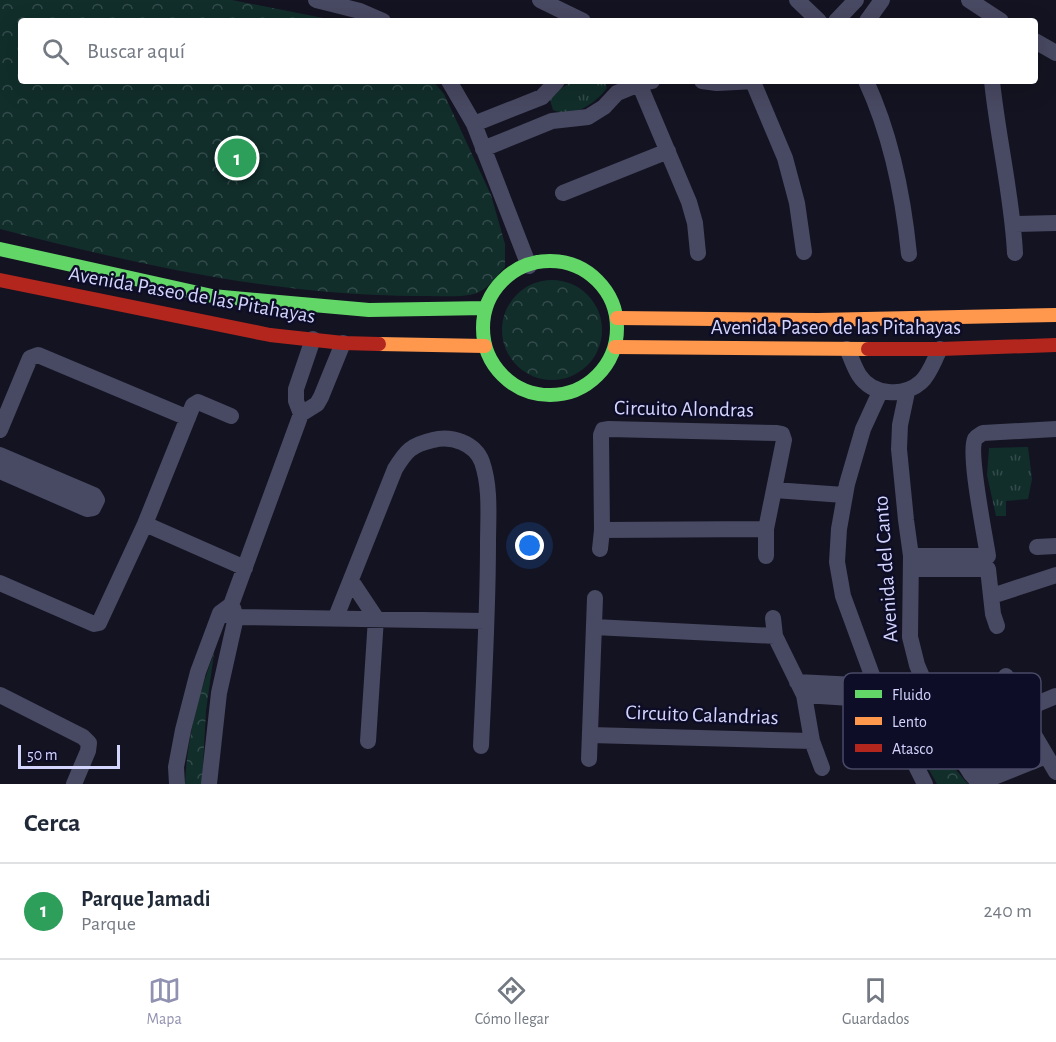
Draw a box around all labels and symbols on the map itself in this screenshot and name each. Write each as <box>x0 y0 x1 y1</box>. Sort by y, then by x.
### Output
pin: 1 <box>218 136 256 180</box>
street label: Avenida Paseo de las Pitahayas <box>67 263 317 327</box>
street label: Avenida Paseo de las Pitahayas <box>711 317 961 338</box>
street label: Circuito Alondras <box>614 397 754 421</box>
street label: Avenida del Canto <box>870 495 902 643</box>
your location <box>515 531 544 560</box>
legend <box>843 673 1041 769</box>
text: Fluido <box>892 687 931 703</box>
street label: Circuito Calandrias <box>625 702 779 728</box>
text: Lento <box>892 714 927 730</box>
text: Atasco <box>892 741 934 757</box>
scale bar <box>18 742 120 770</box>

